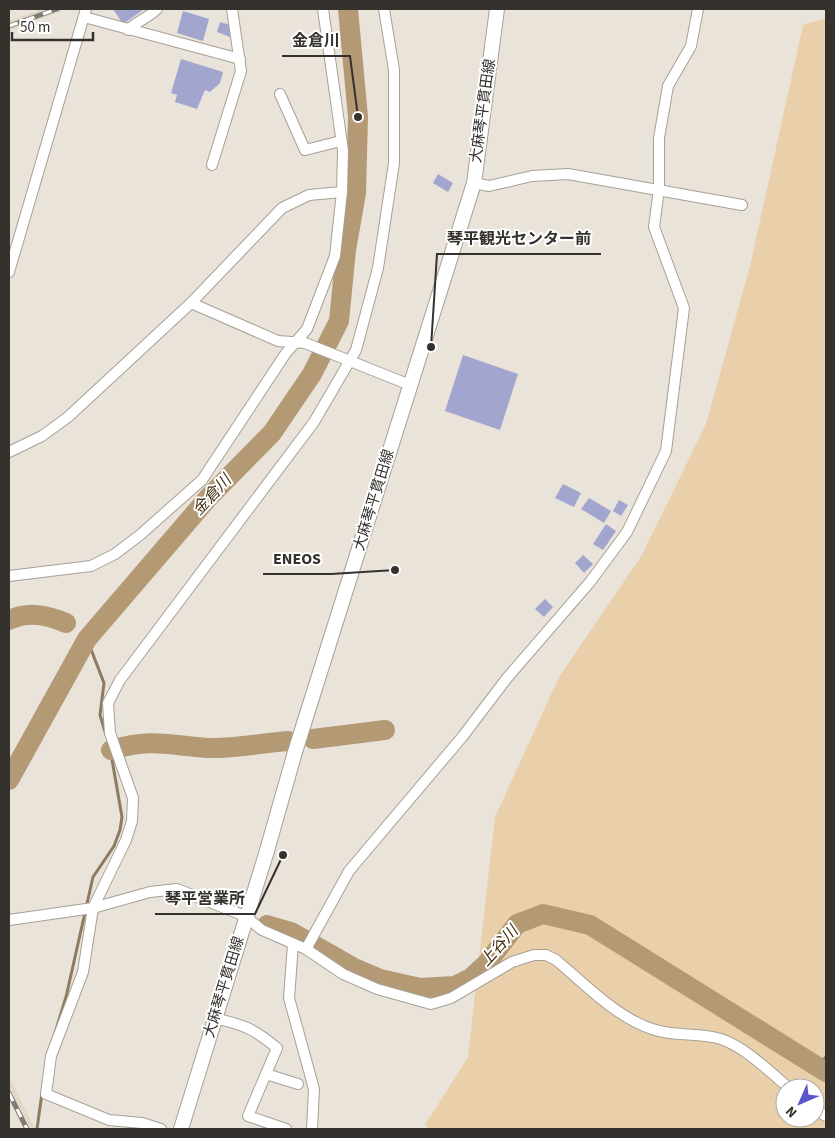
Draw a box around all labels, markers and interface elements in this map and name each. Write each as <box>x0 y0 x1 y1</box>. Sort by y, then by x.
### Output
scale bar <box>12 10 94 42</box>
text: 50 m <box>20 17 50 38</box>
callout: 金倉川 <box>282 25 350 56</box>
text: 金倉川 <box>292 30 340 52</box>
street label: 大麻琴平貫田線 <box>465 58 501 164</box>
callout: 琴平観光センター前 <box>437 223 601 254</box>
text: 琴平観光センター前 <box>447 228 591 250</box>
street label: 大麻琴平貫田線 <box>349 447 399 553</box>
water label: 金倉川 <box>188 468 238 520</box>
callout: ENEOS <box>263 543 331 574</box>
text: ENEOS <box>273 548 321 570</box>
callout: 琴平営業所 <box>155 883 255 914</box>
text: 琴平営業所 <box>165 888 245 910</box>
water label: 上谷川 <box>475 919 525 971</box>
street label: 大麻琴平貫田線 <box>199 934 249 1040</box>
north arrow <box>775 1078 825 1128</box>
text: N <box>781 1101 802 1122</box>

